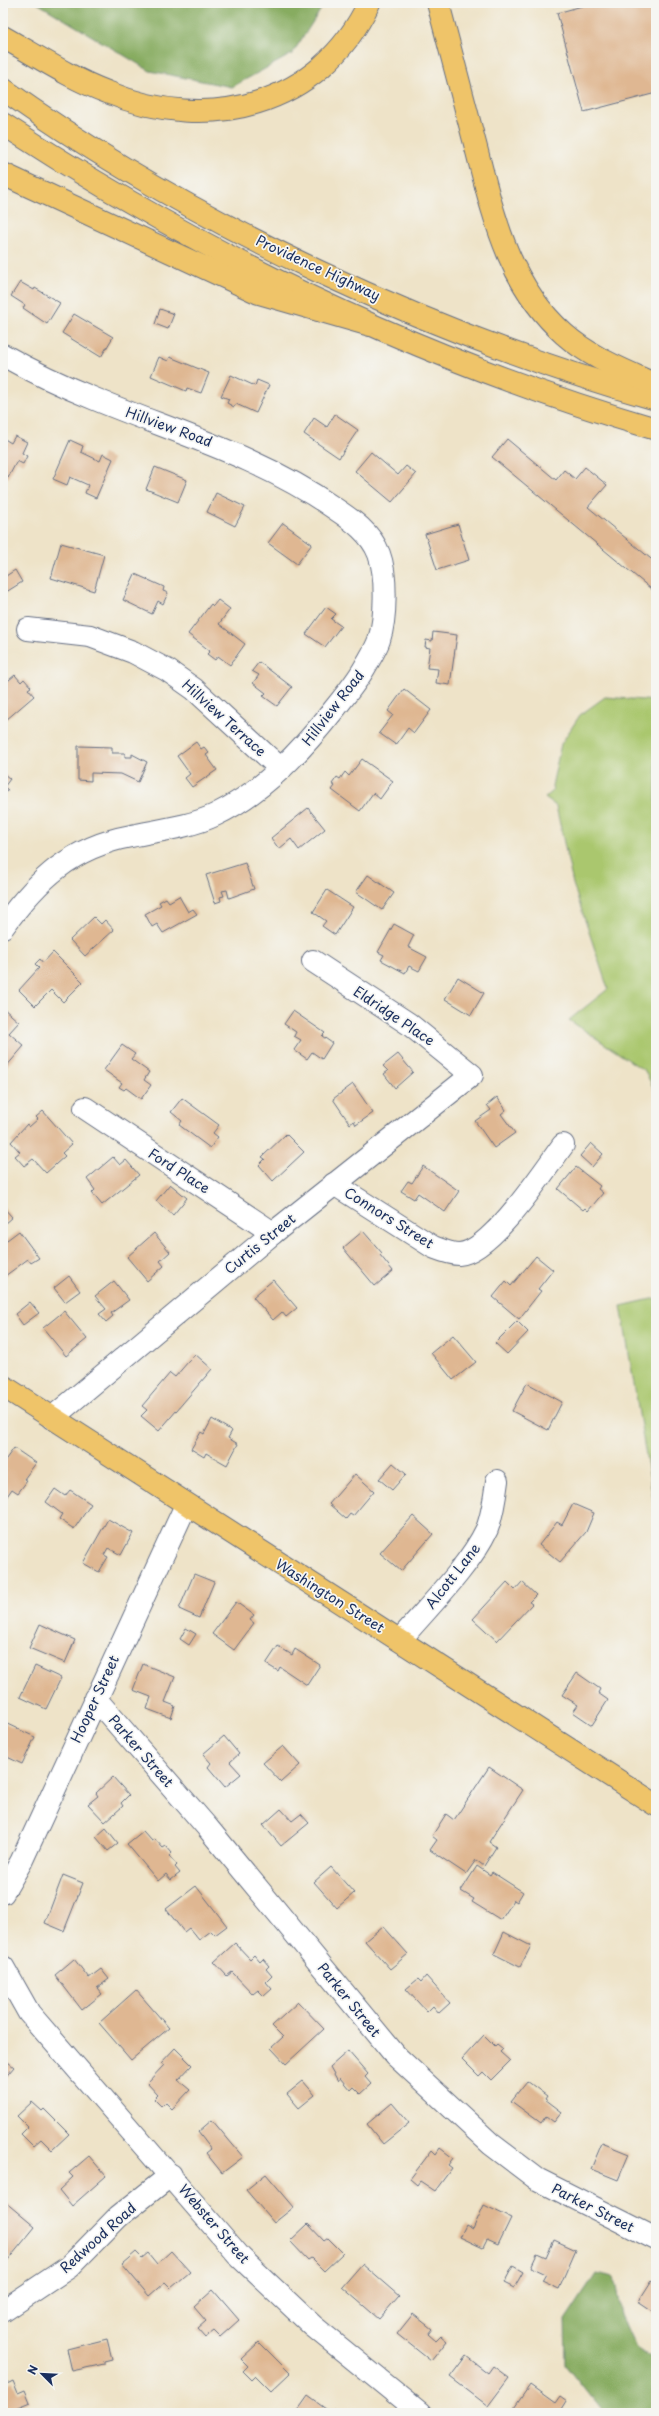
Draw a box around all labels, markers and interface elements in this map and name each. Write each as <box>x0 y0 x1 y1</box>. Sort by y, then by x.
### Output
street label: Providence Highway <box>253 229 384 306</box>
street label: Hillview Road <box>123 401 215 452</box>
street label: Hillview Road <box>296 665 369 750</box>
street label: Hillview Terrace <box>178 674 271 761</box>
street label: Eldridge Place <box>350 981 439 1051</box>
street label: Ford Place <box>144 1143 215 1199</box>
street label: Connors Street <box>340 1182 438 1254</box>
street label: Curtis Street <box>220 1208 300 1279</box>
street label: Alcott Lane <box>420 1538 485 1613</box>
street label: Washington Street <box>272 1553 389 1638</box>
street label: Hooper Street <box>65 1651 124 1746</box>
street label: Parker Street <box>104 1710 179 1792</box>
street label: Parker Street <box>313 1958 386 2042</box>
street label: Parker Street <box>548 2178 638 2238</box>
street label: Webster Street <box>174 2179 255 2268</box>
street label: Redwood Road <box>55 2198 141 2278</box>
north arrow <box>22 2354 62 2394</box>
text: N <box>23 2362 42 2377</box>

